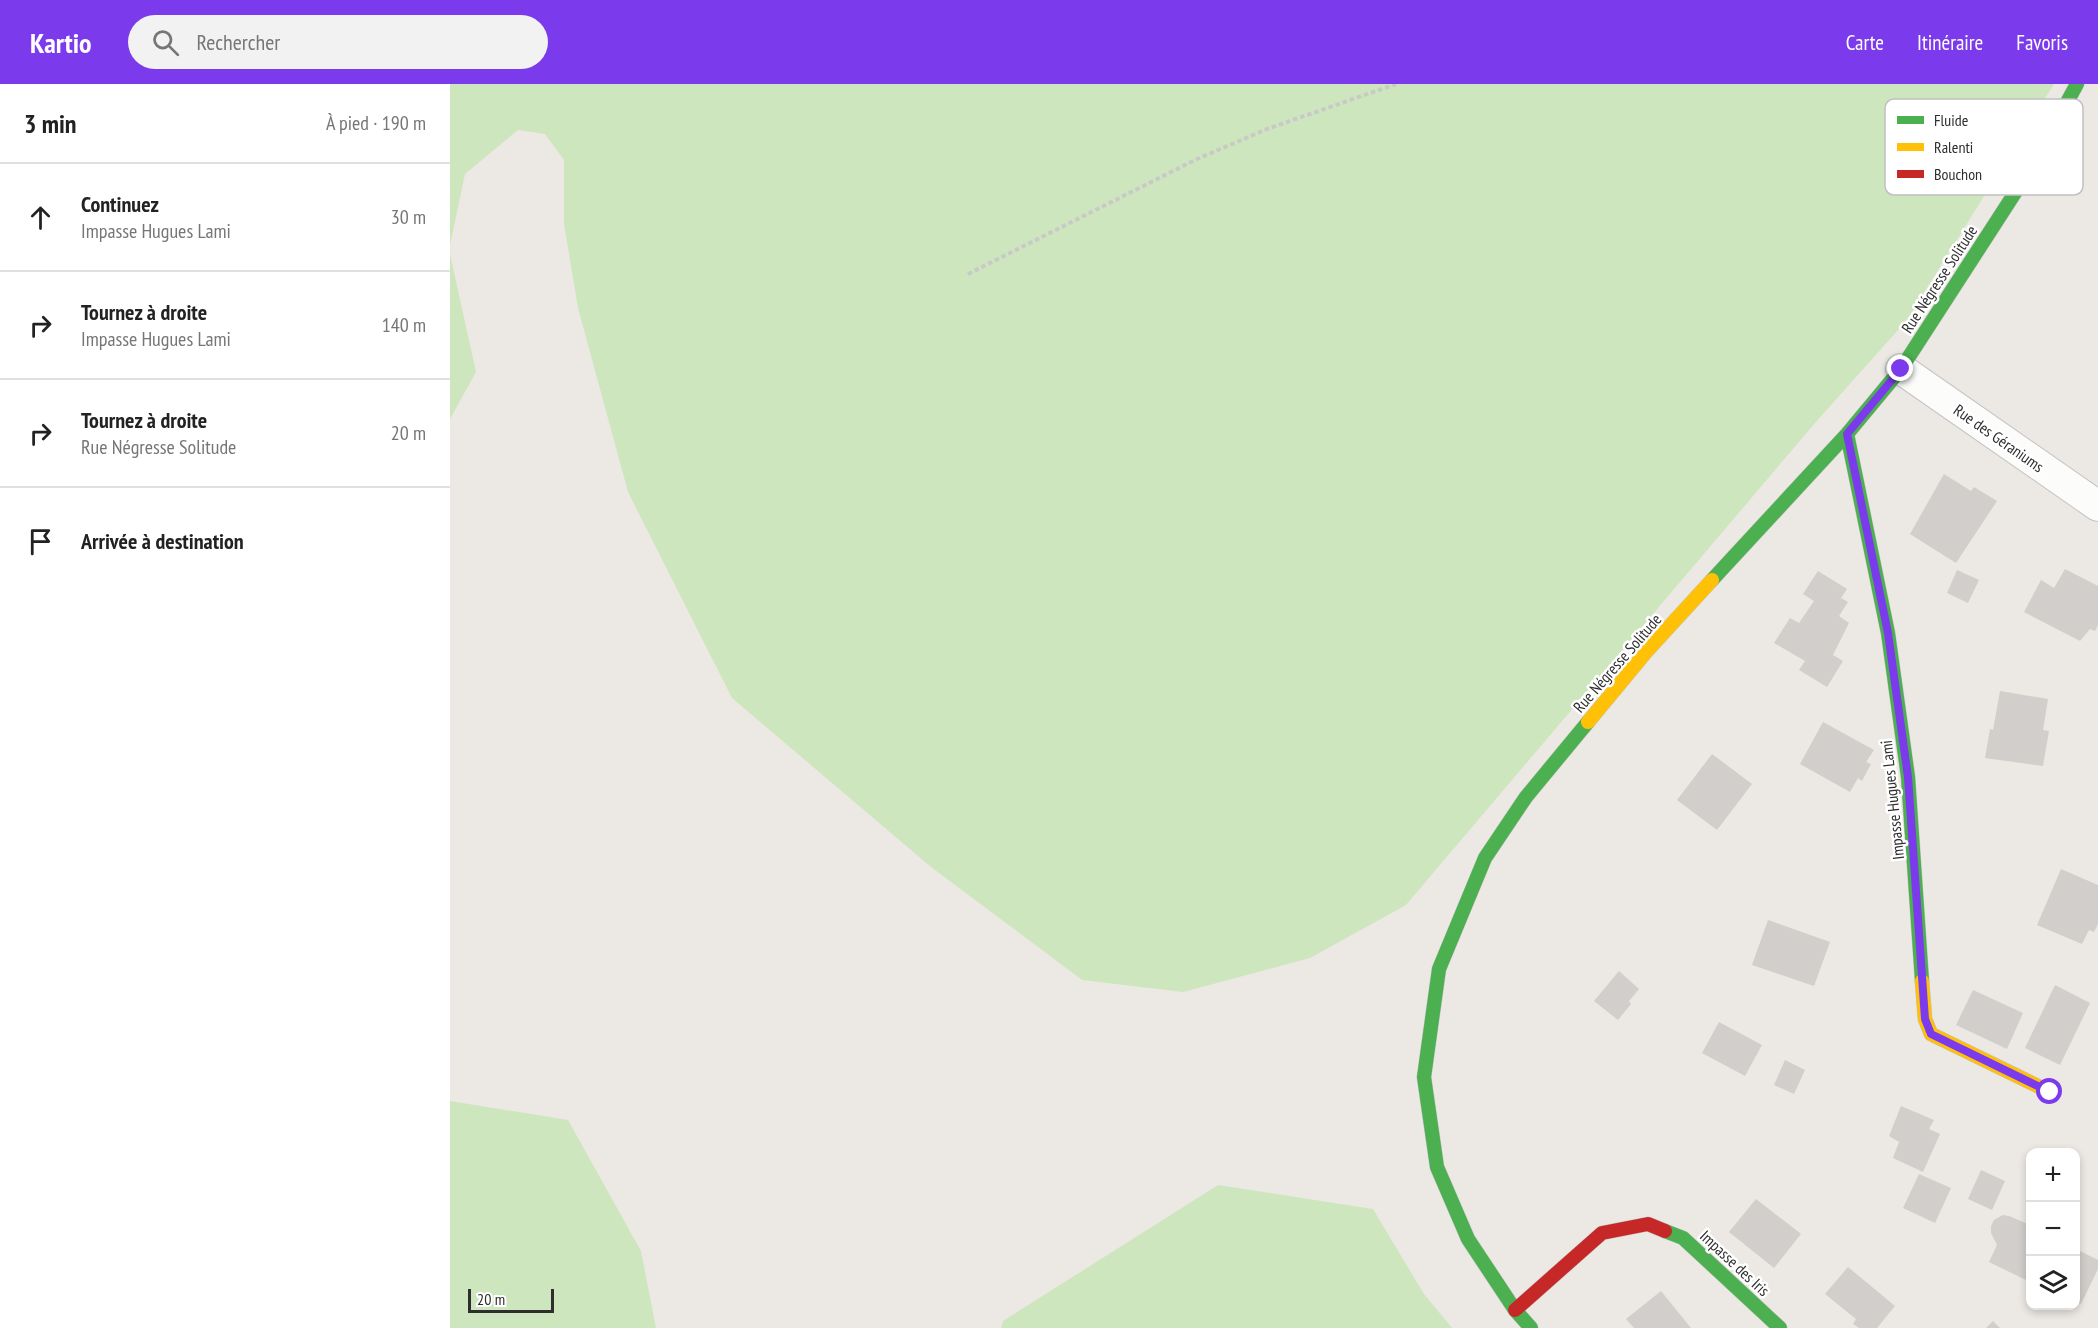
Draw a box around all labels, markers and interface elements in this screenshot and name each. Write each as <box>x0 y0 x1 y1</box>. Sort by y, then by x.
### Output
search box <box>128 15 548 69</box>
text: Kartio <box>30 24 92 61</box>
icon: search <box>149 26 182 59</box>
text: Rechercher <box>197 28 280 56</box>
text: Carte <box>1846 29 1884 56</box>
text: Itinéraire <box>1917 29 1983 56</box>
text: Favoris <box>2016 29 2068 56</box>
legend <box>1885 99 2083 195</box>
text: 3 min <box>24 107 77 140</box>
text: À pied · 190 m <box>326 110 426 136</box>
text: Fluide <box>1934 110 1968 130</box>
text: Ralenti <box>1934 137 1973 157</box>
text: Bouchon <box>1934 164 1982 184</box>
text: Continuez <box>81 190 159 218</box>
icon: ahead <box>24 201 57 234</box>
text: 30 m <box>391 204 426 230</box>
text: Impasse Hugues Lami <box>81 218 231 244</box>
street label: Rue Négresse Solitude <box>1897 221 1981 337</box>
text: Tournez à droite <box>81 298 207 326</box>
icon: right <box>24 309 57 342</box>
text: 140 m <box>382 312 426 338</box>
text: Impasse Hugues Lami <box>81 326 231 352</box>
route end <box>1887 355 1913 381</box>
street label: Rue des Géraniums <box>1950 400 2048 476</box>
text: Tournez à droite <box>81 406 207 434</box>
icon: right <box>24 417 57 450</box>
text: 20 m <box>391 420 426 446</box>
text: Rue Négresse Solitude <box>81 434 236 460</box>
icon: arrive <box>24 525 57 558</box>
text: Arrivée à destination <box>81 527 244 555</box>
street label: Rue Négresse Solitude <box>1569 610 1665 716</box>
street label: Impasse Hugues Lami <box>1876 739 1908 861</box>
route start <box>2036 1078 2062 1104</box>
map controls <box>2026 1148 2080 1310</box>
button: + <box>2026 1148 2080 1202</box>
button: − <box>2026 1202 2080 1256</box>
street label: Impasse des Iris <box>1696 1226 1774 1300</box>
button: layers <box>2026 1256 2080 1310</box>
scale bar <box>468 1286 554 1314</box>
text: 20 m <box>477 1289 505 1309</box>

